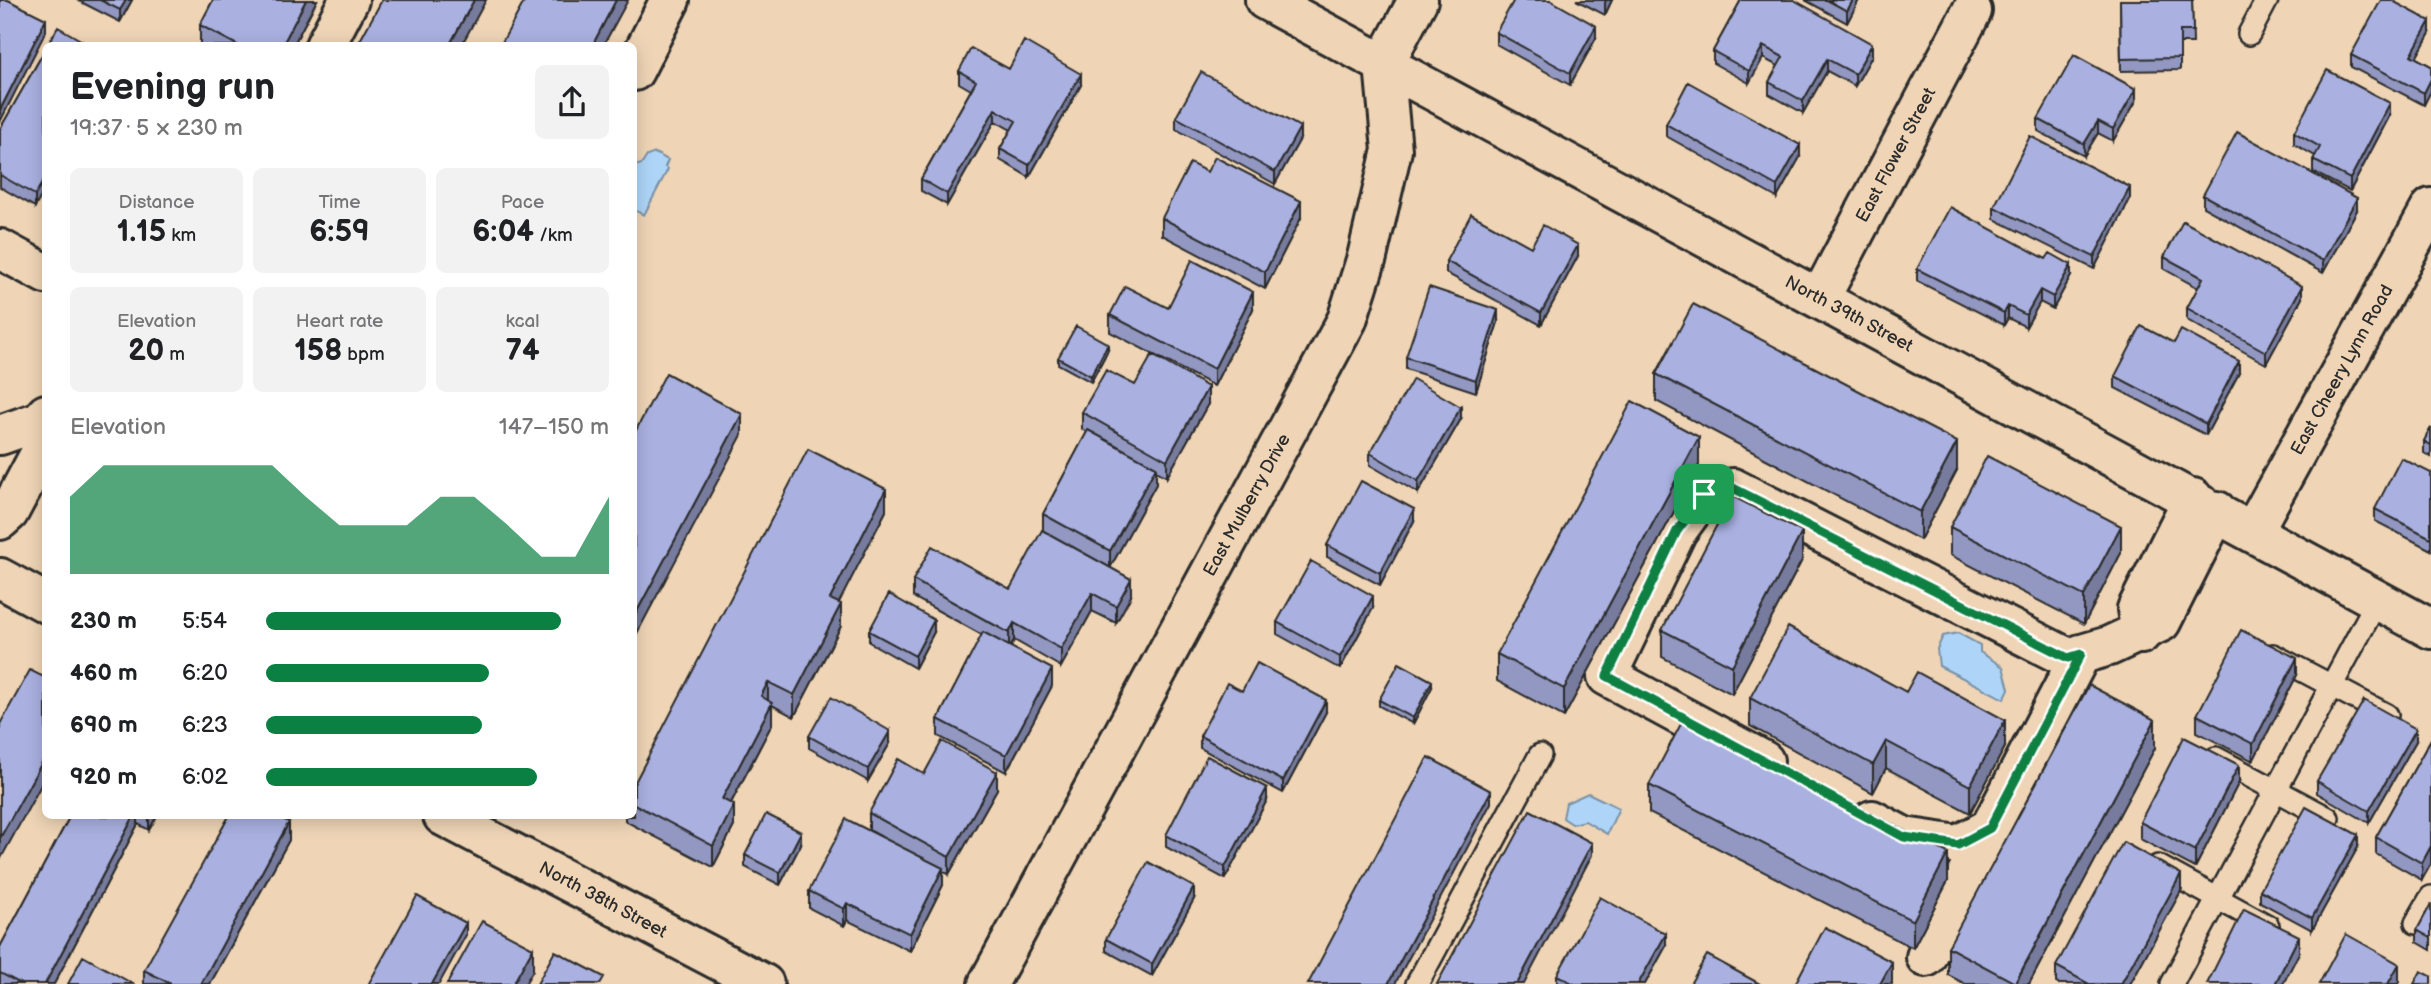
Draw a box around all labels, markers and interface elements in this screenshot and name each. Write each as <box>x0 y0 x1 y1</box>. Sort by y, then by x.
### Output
text: Evening run <box>70 65 275 110</box>
button: share <box>535 65 609 139</box>
street label: East Flower Street <box>1852 84 1940 226</box>
text: 19:37 · 5 × 230 m <box>70 114 243 142</box>
text: Distance <box>119 191 194 214</box>
text: Time <box>318 191 361 214</box>
text: Pace <box>501 191 544 214</box>
text: 1.15 <box>117 214 166 250</box>
text: 6:59 <box>309 214 370 250</box>
text: 6:04 <box>472 214 534 250</box>
text: km <box>166 224 196 247</box>
text: /km <box>534 224 573 247</box>
street label: North 39th Street <box>1782 271 1917 357</box>
street label: East Cheery Lynn Road <box>2286 281 2398 459</box>
text: Elevation <box>117 310 196 333</box>
text: Heart rate <box>296 310 383 333</box>
text: kcal <box>505 310 540 333</box>
text: 20 <box>128 333 164 369</box>
text: 158 <box>294 333 342 369</box>
text: 74 <box>505 333 540 369</box>
text: m <box>164 343 185 366</box>
text: bpm <box>342 343 385 366</box>
text: Elevation <box>70 413 166 441</box>
text: 147–150 m <box>499 413 609 441</box>
street label: East Mulberry Drive <box>1199 430 1295 580</box>
pin <box>1674 464 1734 524</box>
icon: arrive <box>1685 475 1723 513</box>
text: 230 m <box>70 607 137 635</box>
text: 5:54 <box>182 607 227 635</box>
text: 460 m <box>70 659 138 687</box>
text: 6:20 <box>182 659 228 687</box>
text: 690 m <box>70 711 138 739</box>
text: 6:23 <box>182 711 228 739</box>
text: 920 m <box>70 763 137 791</box>
text: 6:02 <box>182 763 228 791</box>
street label: North 38th Street <box>535 857 671 943</box>

